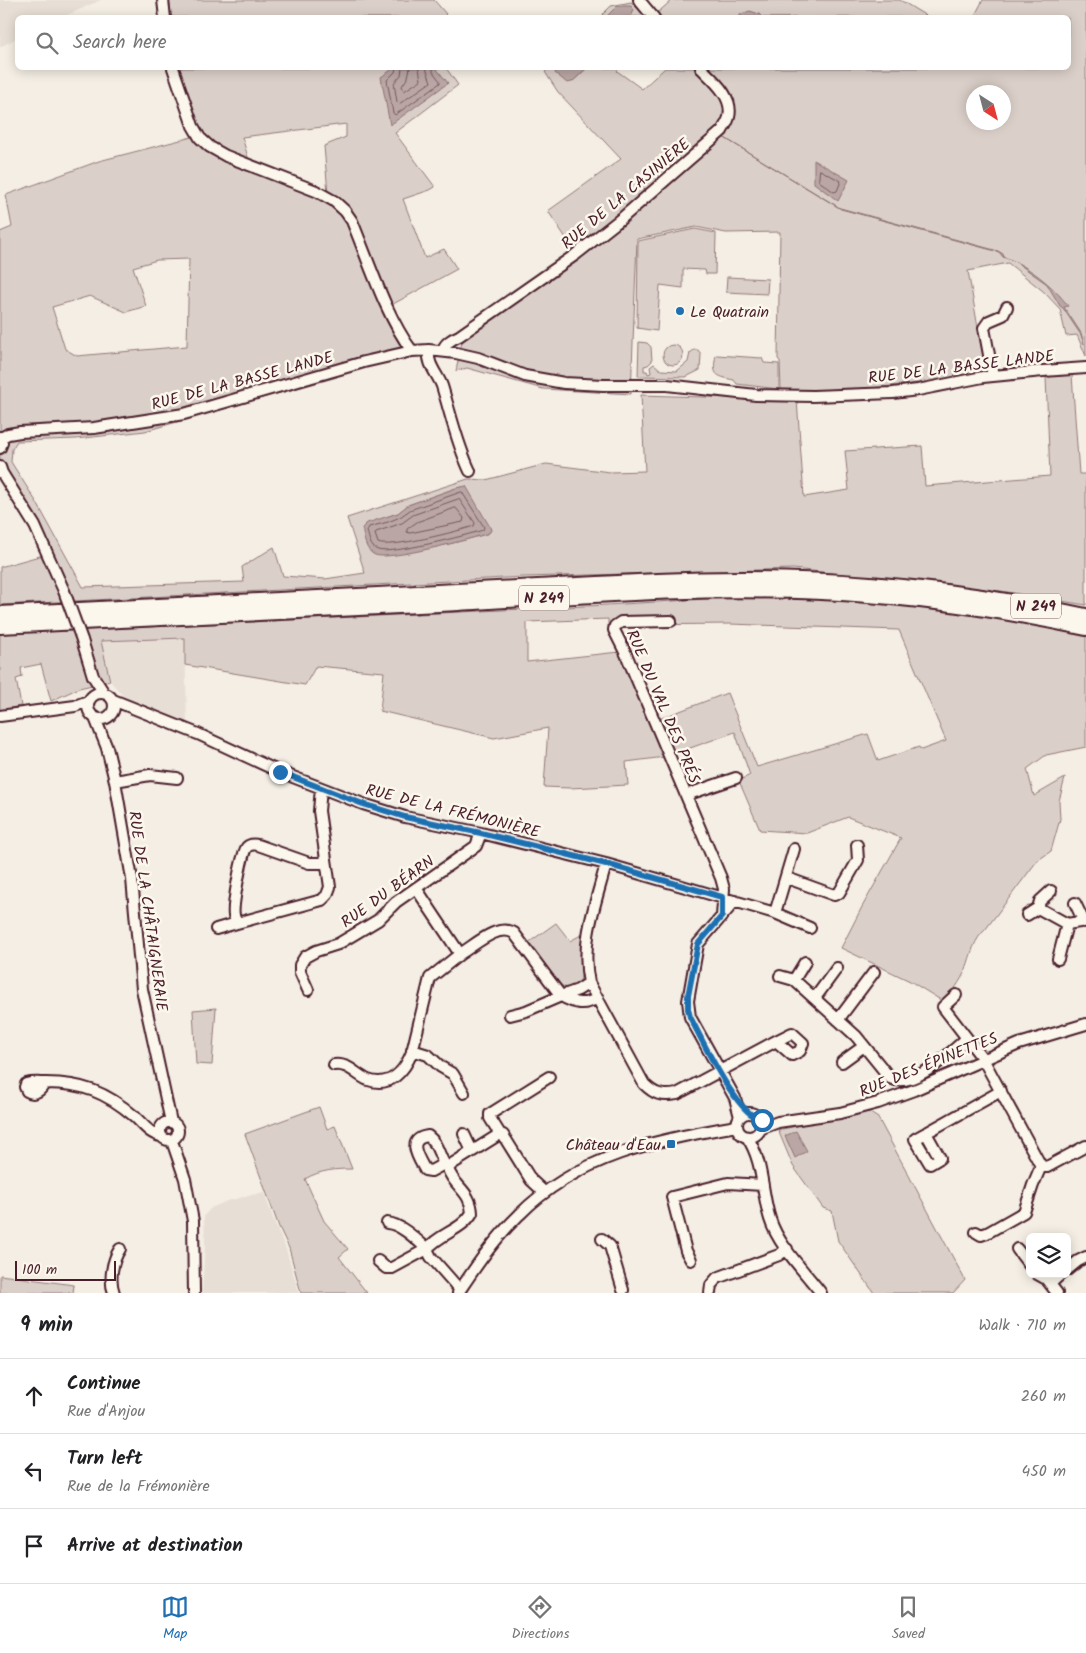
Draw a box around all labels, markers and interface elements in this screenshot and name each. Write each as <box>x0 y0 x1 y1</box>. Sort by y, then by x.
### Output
search box <box>15 15 1071 70</box>
text: Search here <box>73 28 167 58</box>
icon: search <box>33 29 61 57</box>
north arrow <box>966 85 1011 130</box>
street label: RUE DE LA CASINIÈRE <box>556 132 697 256</box>
place label: Le Quatrain <box>690 300 769 325</box>
marker: Le Quatrain <box>674 305 686 317</box>
street label: RUE DE LA BASSE LANDE <box>867 344 1056 391</box>
street label: RUE DE LA BASSE LANDE <box>149 345 337 418</box>
road number: N 249 <box>519 586 569 610</box>
road number: N 249 <box>1011 594 1061 618</box>
street label: RUE DU VAL DES PRÉS <box>619 626 707 788</box>
route end <box>269 761 292 784</box>
street label: RUE DE LA FRÉMONIÈRE <box>363 778 543 845</box>
street label: RUE DE LA CHÂTAIGNERAIE <box>121 809 174 1014</box>
street label: RUE DU BÉARN <box>336 850 440 935</box>
street label: RUE DES ÉPINETTES <box>856 1026 1002 1105</box>
route start <box>751 1109 774 1132</box>
place label: Château d'Eau <box>565 1133 661 1158</box>
marker: Château d'Eau <box>665 1138 677 1150</box>
map controls <box>1026 1233 1071 1278</box>
button: layers <box>1026 1233 1071 1278</box>
scale bar <box>15 1258 116 1281</box>
text: 100 m <box>22 1259 57 1281</box>
text: 9 min <box>20 1309 73 1342</box>
text: Walk · 710 m <box>978 1313 1066 1338</box>
text: Continue <box>67 1369 140 1399</box>
icon: ahead <box>20 1382 48 1410</box>
text: 260 m <box>1021 1384 1066 1409</box>
text: Rue d'Anjou <box>67 1399 145 1424</box>
text: Turn left <box>67 1444 142 1474</box>
icon: left <box>20 1457 48 1485</box>
text: 450 m <box>1021 1459 1066 1484</box>
text: Rue de la Frémonière <box>67 1474 210 1499</box>
text: Arrive at destination <box>67 1531 243 1561</box>
icon: arrive <box>20 1532 48 1560</box>
tab: Map <box>161 1593 189 1645</box>
tab: Directions <box>511 1593 569 1645</box>
tab: Saved <box>892 1593 925 1645</box>

